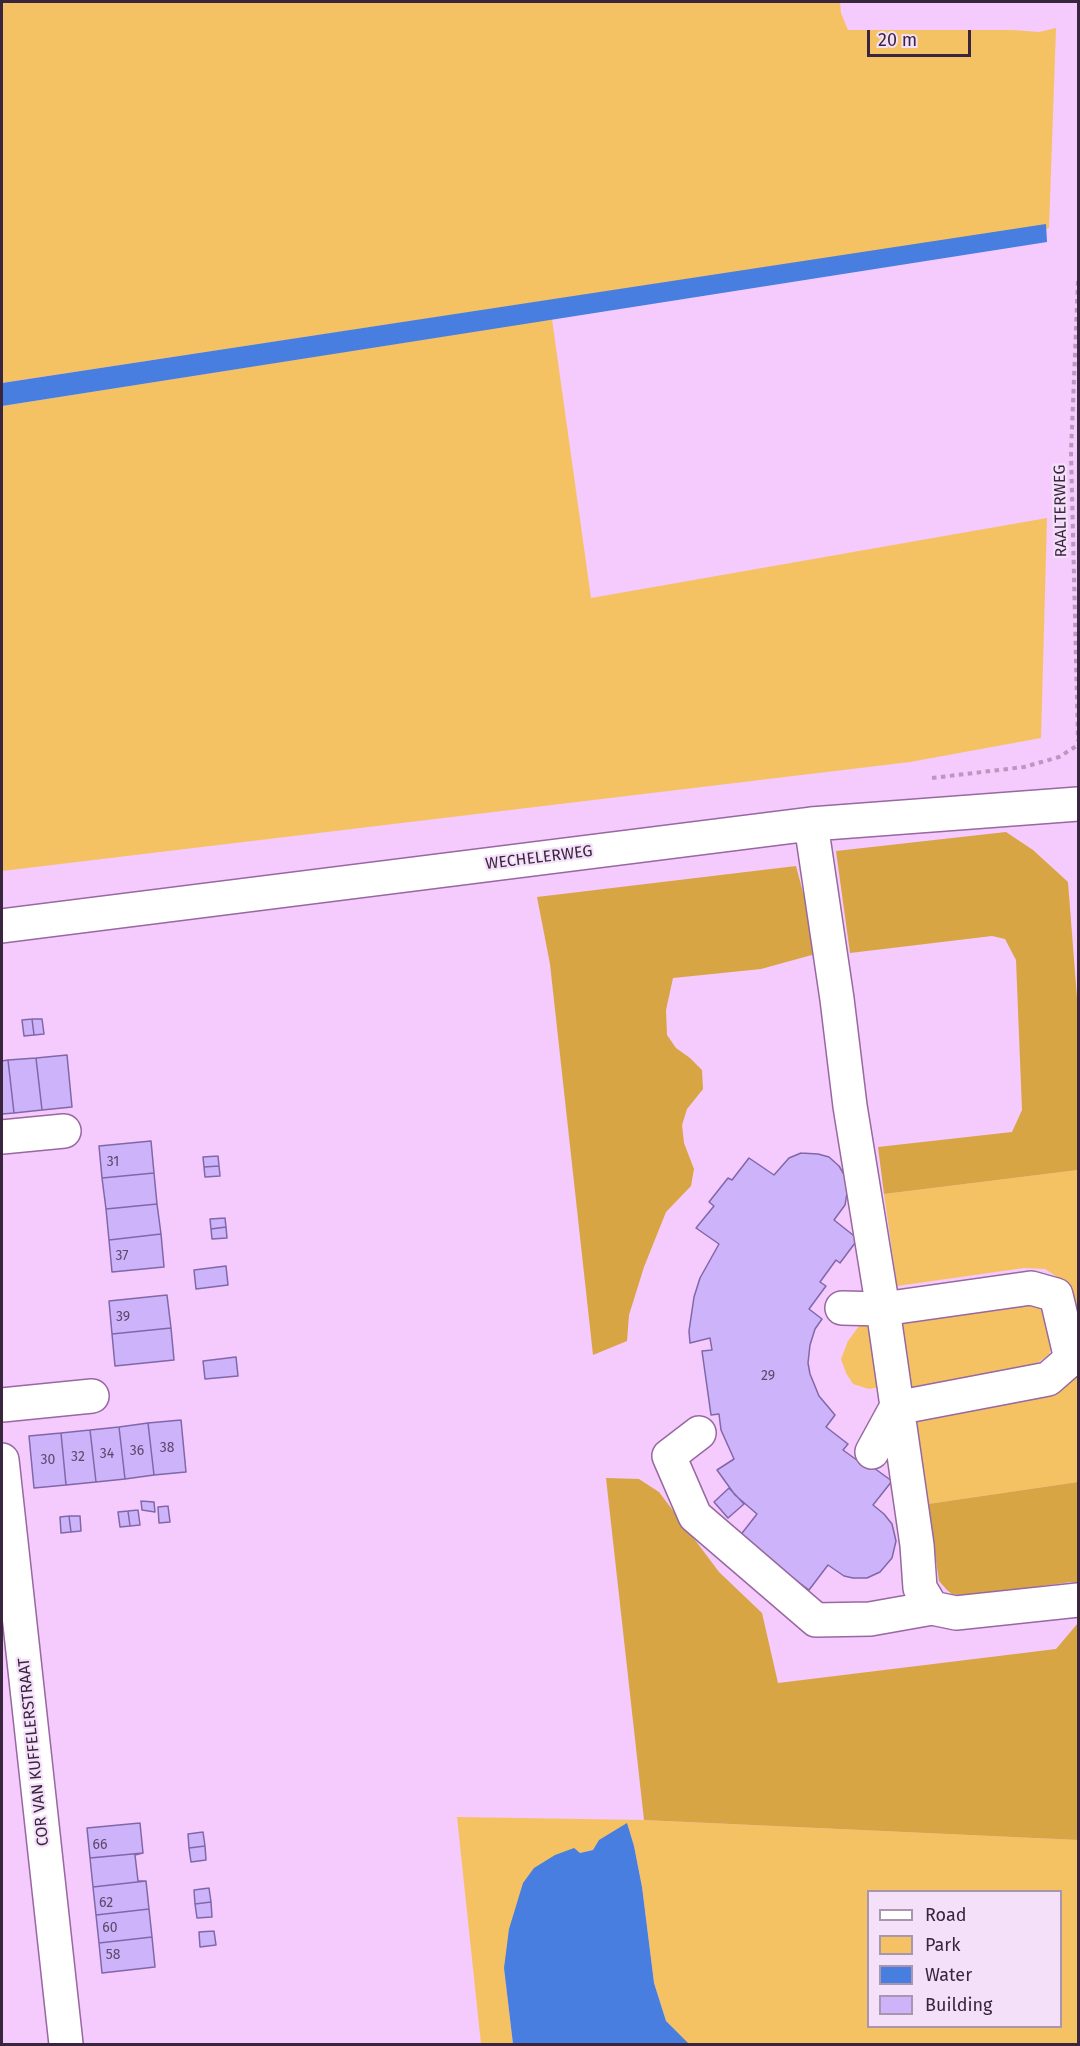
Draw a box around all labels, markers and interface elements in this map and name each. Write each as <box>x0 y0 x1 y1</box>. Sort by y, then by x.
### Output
scale bar <box>870 18 974 56</box>
text: 20 m <box>878 29 917 51</box>
street label: RAALTERWEG <box>1051 464 1071 558</box>
street label: WECHELERWEG <box>484 842 594 874</box>
house number: 31 <box>107 1154 119 1170</box>
house number: 37 <box>115 1248 129 1264</box>
house number: 39 <box>116 1309 130 1325</box>
house number: 29 <box>761 1368 775 1384</box>
house number: 38 <box>160 1440 174 1456</box>
house number: 36 <box>130 1443 144 1459</box>
house number: 34 <box>100 1446 114 1462</box>
house number: 32 <box>71 1449 85 1465</box>
house number: 30 <box>41 1452 55 1468</box>
street label: COR VAN KUFFELERSTRAAT <box>15 1657 53 1847</box>
house number: 66 <box>93 1837 107 1853</box>
legend <box>867 1890 1062 2028</box>
house number: 62 <box>99 1895 113 1911</box>
text: Road <box>925 1904 967 1926</box>
house number: 60 <box>102 1920 118 1936</box>
text: Park <box>925 1934 960 1956</box>
house number: 58 <box>106 1947 120 1963</box>
text: Water <box>925 1964 972 1986</box>
text: Building <box>925 1994 992 2016</box>

